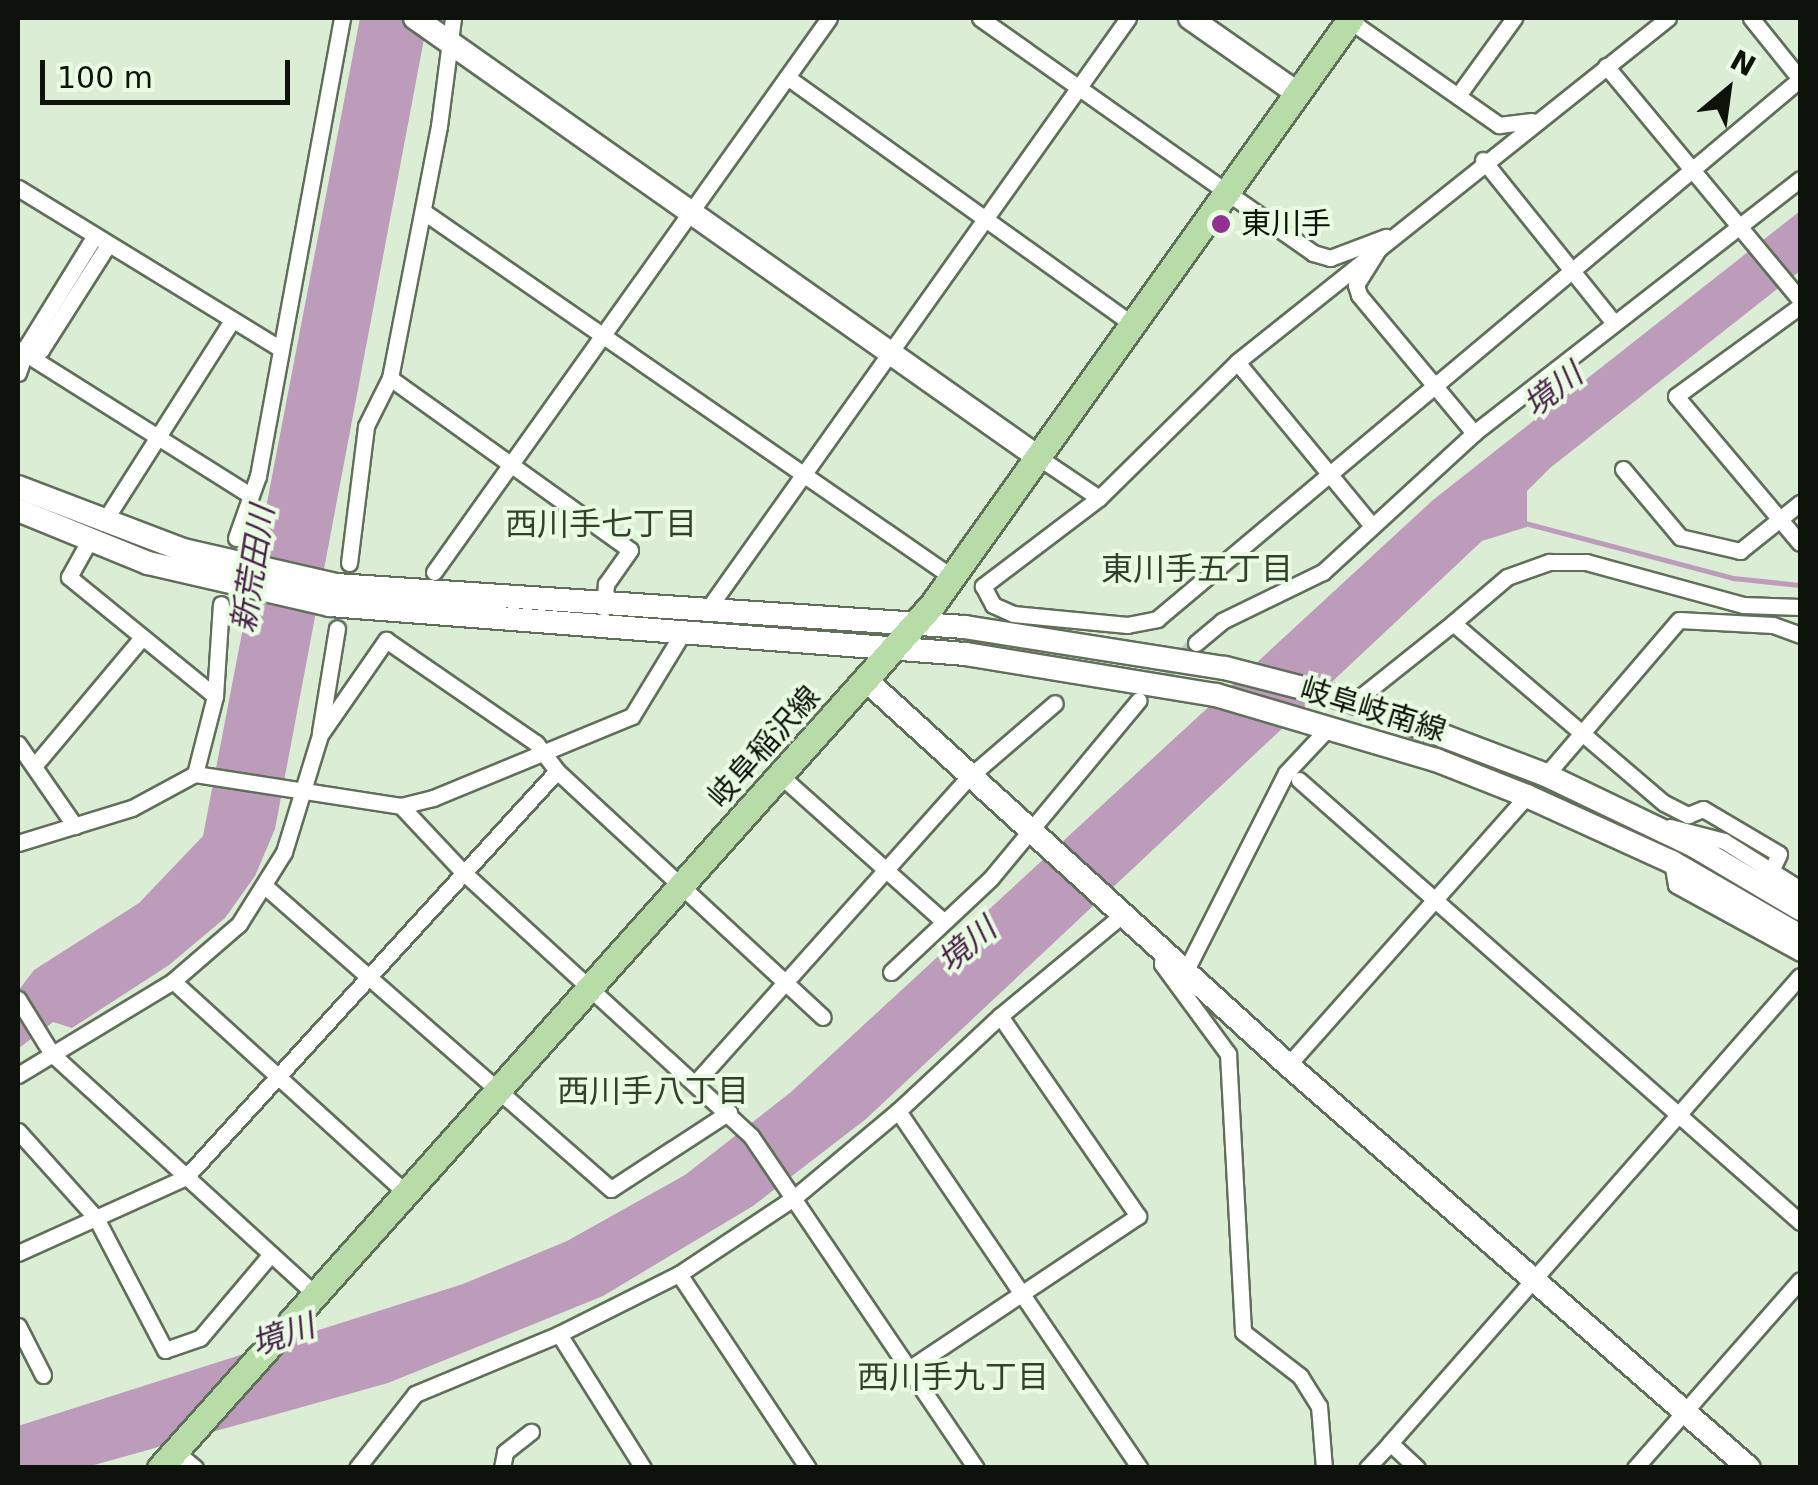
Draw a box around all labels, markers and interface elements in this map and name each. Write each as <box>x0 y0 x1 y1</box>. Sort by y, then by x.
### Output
scale bar <box>45 40 295 102</box>
north arrow <box>1678 40 1778 140</box>
text: N <box>1725 43 1761 83</box>
text: 100 m <box>57 60 153 95</box>
place label: 東川手 <box>1241 206 1331 242</box>
marker: 東川手 <box>1210 213 1232 235</box>
water label: 境川 <box>1516 355 1590 425</box>
water label: 新荒田川 <box>224 503 282 635</box>
district label: 西川手七丁目 <box>505 505 697 543</box>
district label: 東川手五丁目 <box>1101 550 1293 588</box>
street label: 岐阜岐南線 <box>1296 671 1450 749</box>
street label: 岐阜稲沢線 <box>700 679 828 815</box>
water label: 境川 <box>930 910 1004 980</box>
district label: 西川手八丁目 <box>557 1072 749 1110</box>
water label: 境川 <box>246 1306 320 1364</box>
district label: 西川手九丁目 <box>857 1358 1049 1396</box>

